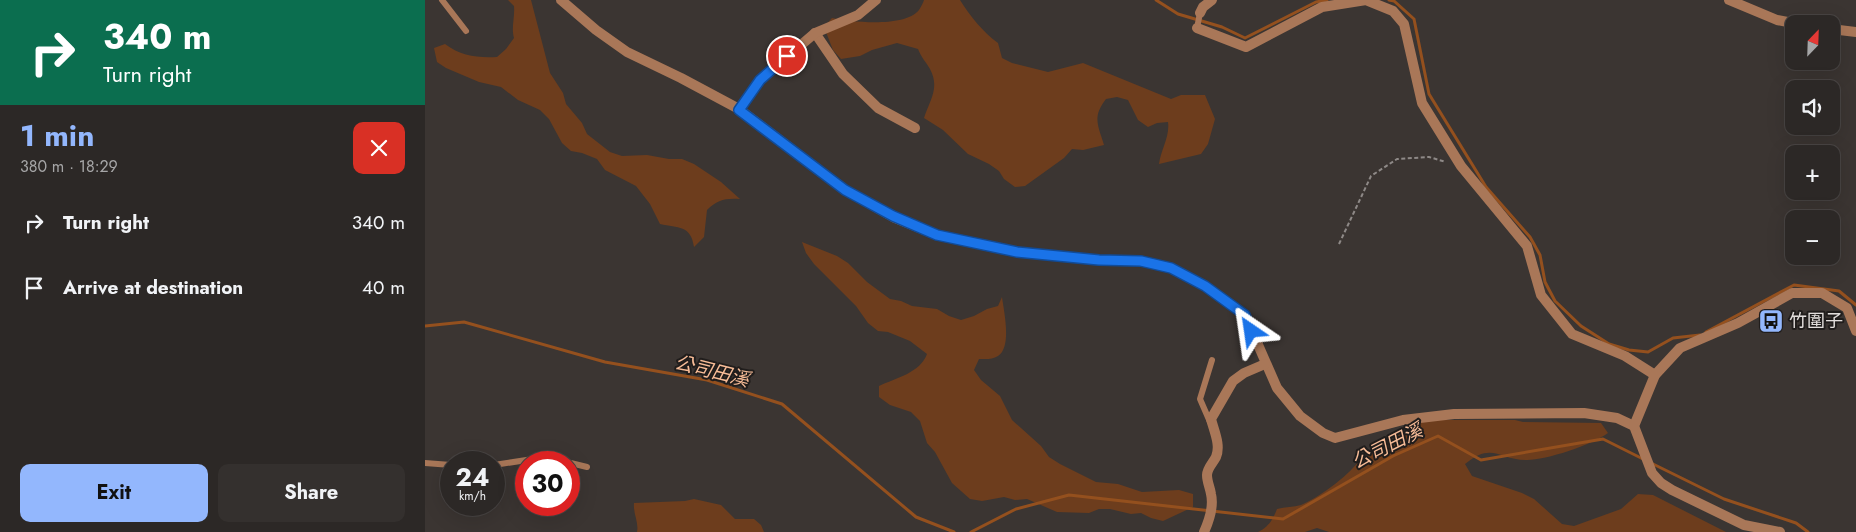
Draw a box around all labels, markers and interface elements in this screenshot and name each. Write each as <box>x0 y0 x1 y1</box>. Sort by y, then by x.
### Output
text: 340 m <box>103 12 212 62</box>
north arrow <box>1785 15 1840 70</box>
map controls <box>1785 15 1840 265</box>
icon: right <box>20 20 85 85</box>
pin <box>766 35 808 77</box>
icon: arrive <box>773 42 801 70</box>
text: Turn right <box>103 58 191 90</box>
button: sound <box>1785 80 1840 135</box>
text: 1 min <box>20 114 94 157</box>
button: close <box>353 122 405 174</box>
button: + <box>1785 145 1840 200</box>
text: 380 m · 18:29 <box>20 155 118 178</box>
icon: right <box>20 209 48 237</box>
text: Turn right <box>63 209 149 236</box>
text: 340 m <box>352 209 405 236</box>
button: − <box>1785 210 1840 265</box>
icon: arrive <box>20 274 48 302</box>
text: Arrive at destination <box>63 274 243 301</box>
text: 40 m <box>362 274 405 301</box>
position arrow <box>1224 304 1276 356</box>
bus stop icon: 竹圍子 <box>1758 308 1784 334</box>
place label: 竹圍子 <box>1789 308 1843 334</box>
water label: 公司田溪 <box>672 349 755 394</box>
water label: 公司田溪 <box>1347 415 1430 475</box>
speed limit sign: 30 <box>515 451 580 516</box>
text: 24 <box>456 459 489 495</box>
button: Exit <box>20 464 208 522</box>
button: Share <box>218 464 405 522</box>
text: km/h <box>459 487 486 505</box>

